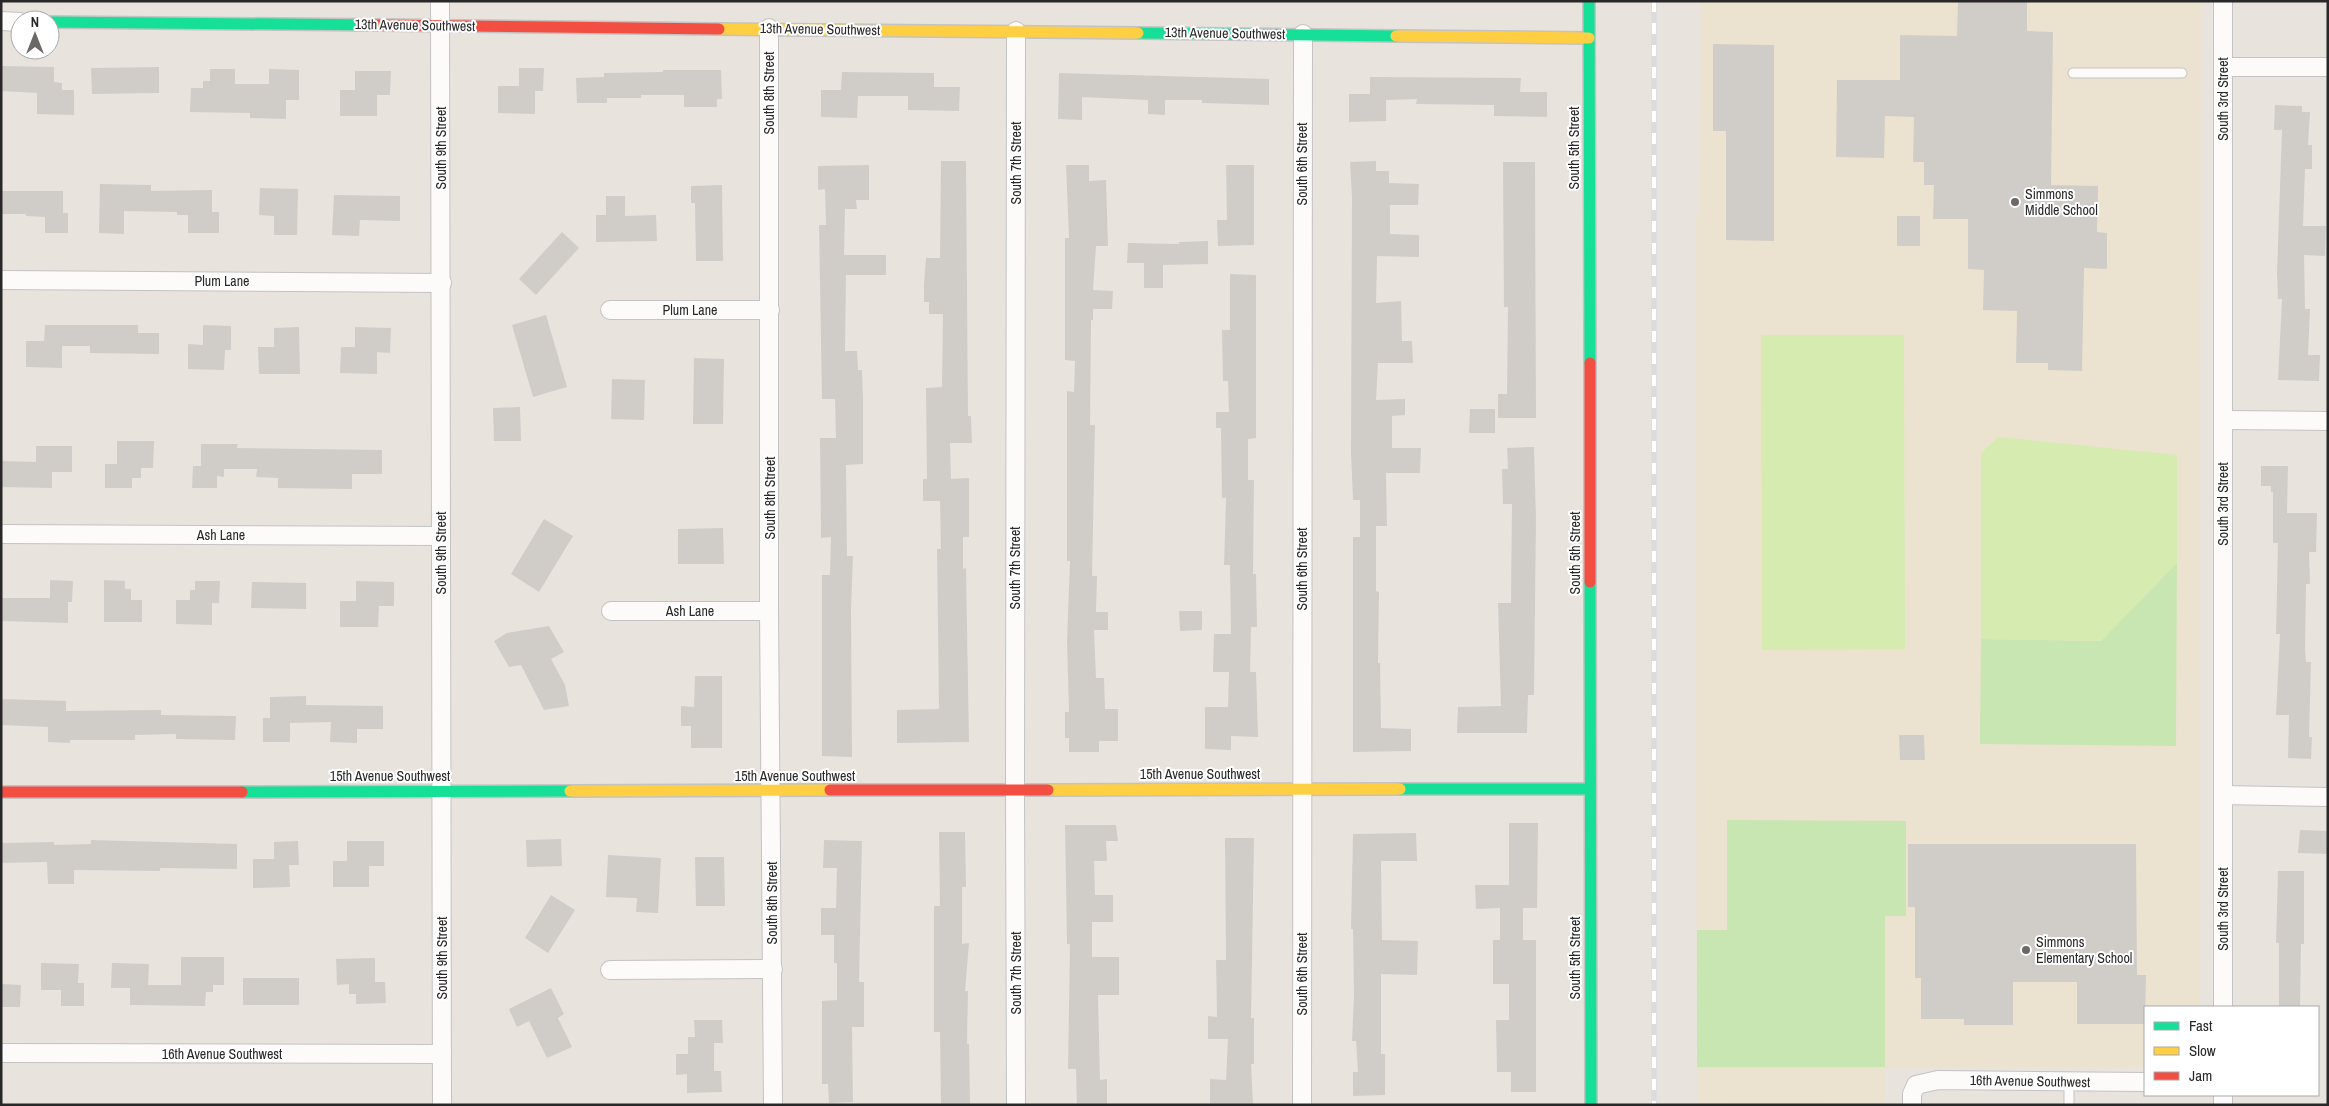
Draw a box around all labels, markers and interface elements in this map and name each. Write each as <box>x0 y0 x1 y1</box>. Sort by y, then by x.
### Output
north arrow <box>10 10 60 60</box>
text: N <box>31 13 39 31</box>
street label: 13th Avenue Southwest <box>355 15 475 35</box>
street label: 13th Avenue Southwest <box>760 19 880 39</box>
street label: 13th Avenue Southwest <box>1165 23 1285 43</box>
street label: South 8th Street <box>760 52 778 134</box>
street label: South 3rd Street <box>2214 57 2232 141</box>
street label: South 9th Street <box>432 107 450 189</box>
street label: South 5th Street <box>1565 107 1583 189</box>
street label: South 7th Street <box>1007 122 1025 204</box>
street label: South 6th Street <box>1293 123 1311 205</box>
place label: Simmons Middle School <box>2025 185 2098 219</box>
marker: Simmons Middle School <box>2009 196 2021 208</box>
street label: Plum Lane <box>195 272 249 290</box>
street label: Plum Lane <box>663 301 717 319</box>
street label: South 8th Street <box>761 457 779 539</box>
street label: South 3rd Street <box>2214 462 2232 546</box>
street label: South 9th Street <box>432 512 450 594</box>
street label: South 5th Street <box>1566 512 1584 594</box>
street label: Ash Lane <box>196 526 245 544</box>
street label: South 7th Street <box>1006 527 1024 609</box>
street label: South 6th Street <box>1293 528 1311 610</box>
street label: Ash Lane <box>665 602 714 620</box>
street label: 15th Avenue Southwest <box>1140 765 1260 783</box>
street label: 15th Avenue Southwest <box>330 767 450 785</box>
street label: 15th Avenue Southwest <box>735 767 855 785</box>
street label: South 8th Street <box>763 862 781 944</box>
street label: South 3rd Street <box>2214 867 2232 951</box>
street label: South 9th Street <box>433 917 451 999</box>
street label: South 5th Street <box>1566 917 1584 999</box>
street label: South 7th Street <box>1007 932 1025 1014</box>
street label: South 6th Street <box>1293 933 1311 1015</box>
place label: Simmons Elementary School <box>2036 933 2132 967</box>
marker: Simmons Elementary School <box>2020 944 2032 956</box>
legend <box>2144 1006 2319 1096</box>
text: Fast <box>2189 1015 2213 1036</box>
text: Slow <box>2189 1040 2216 1061</box>
street label: 16th Avenue Southwest <box>162 1045 282 1063</box>
text: Jam <box>2189 1065 2212 1086</box>
street label: 16th Avenue Southwest <box>1970 1071 2090 1091</box>

